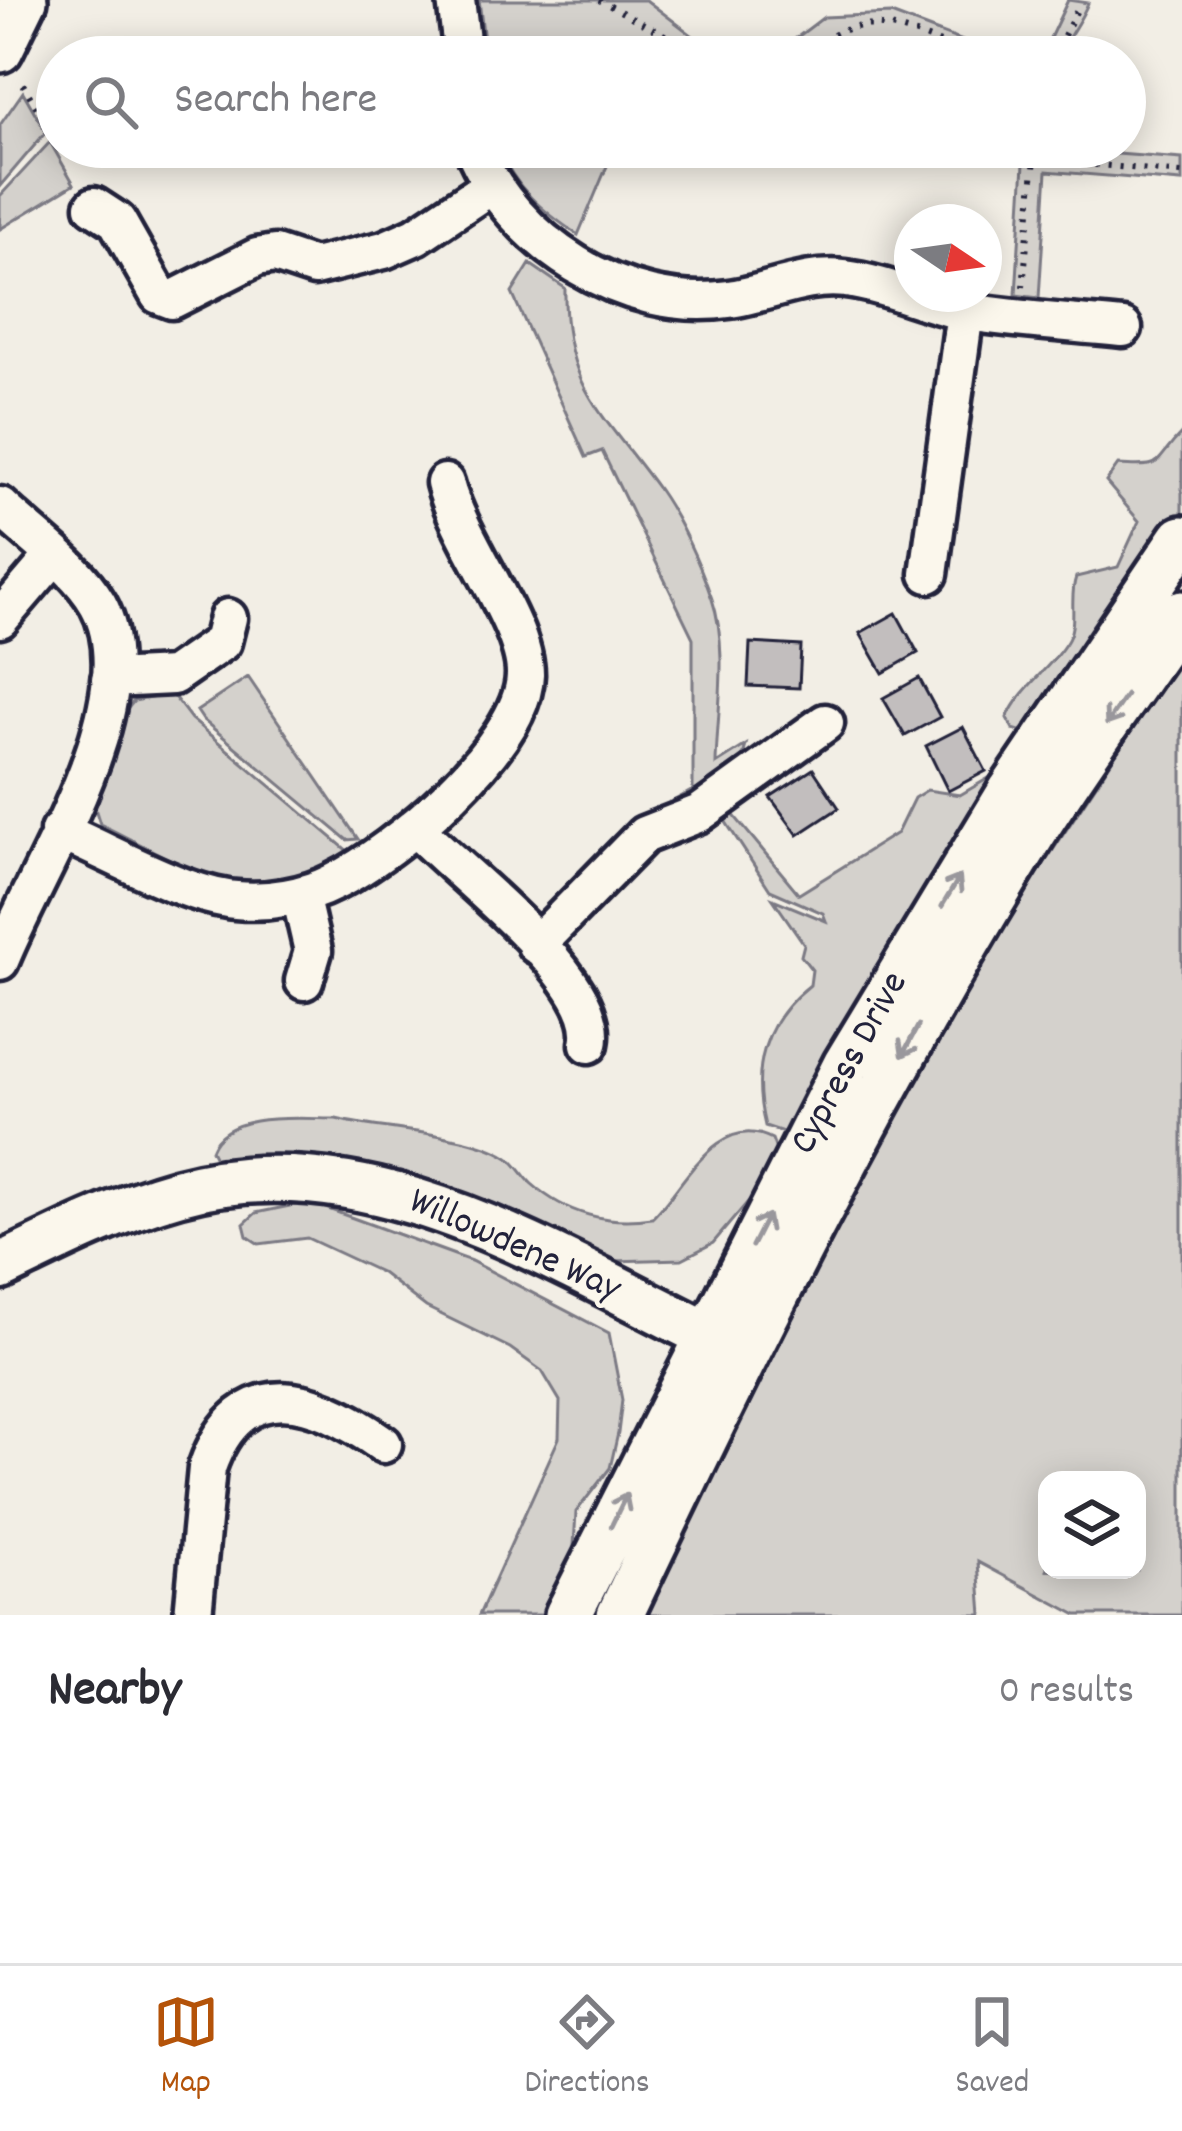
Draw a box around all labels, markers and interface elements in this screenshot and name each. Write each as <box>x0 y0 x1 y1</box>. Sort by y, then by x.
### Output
search box <box>36 36 1146 168</box>
icon: search <box>78 69 144 135</box>
text: Search here <box>174 70 377 134</box>
north arrow <box>894 204 1002 312</box>
one-way arrow <box>1104 693 1129 727</box>
one-way arrow <box>940 874 964 909</box>
street label: Cypress Drive <box>778 963 924 1165</box>
one-way arrow <box>898 1023 921 1059</box>
street label: Willowdene Way <box>399 1176 630 1319</box>
one-way arrow <box>749 1214 772 1249</box>
map controls <box>1038 1471 1146 1579</box>
button: layers <box>1038 1471 1146 1579</box>
one-way arrow <box>609 1493 632 1528</box>
text: Nearby <box>48 1657 181 1729</box>
text: 0 results <box>999 1666 1134 1721</box>
tab: Map <box>153 1989 219 2108</box>
tab: Directions <box>525 1989 650 2108</box>
tab: Saved <box>955 1989 1029 2108</box>

